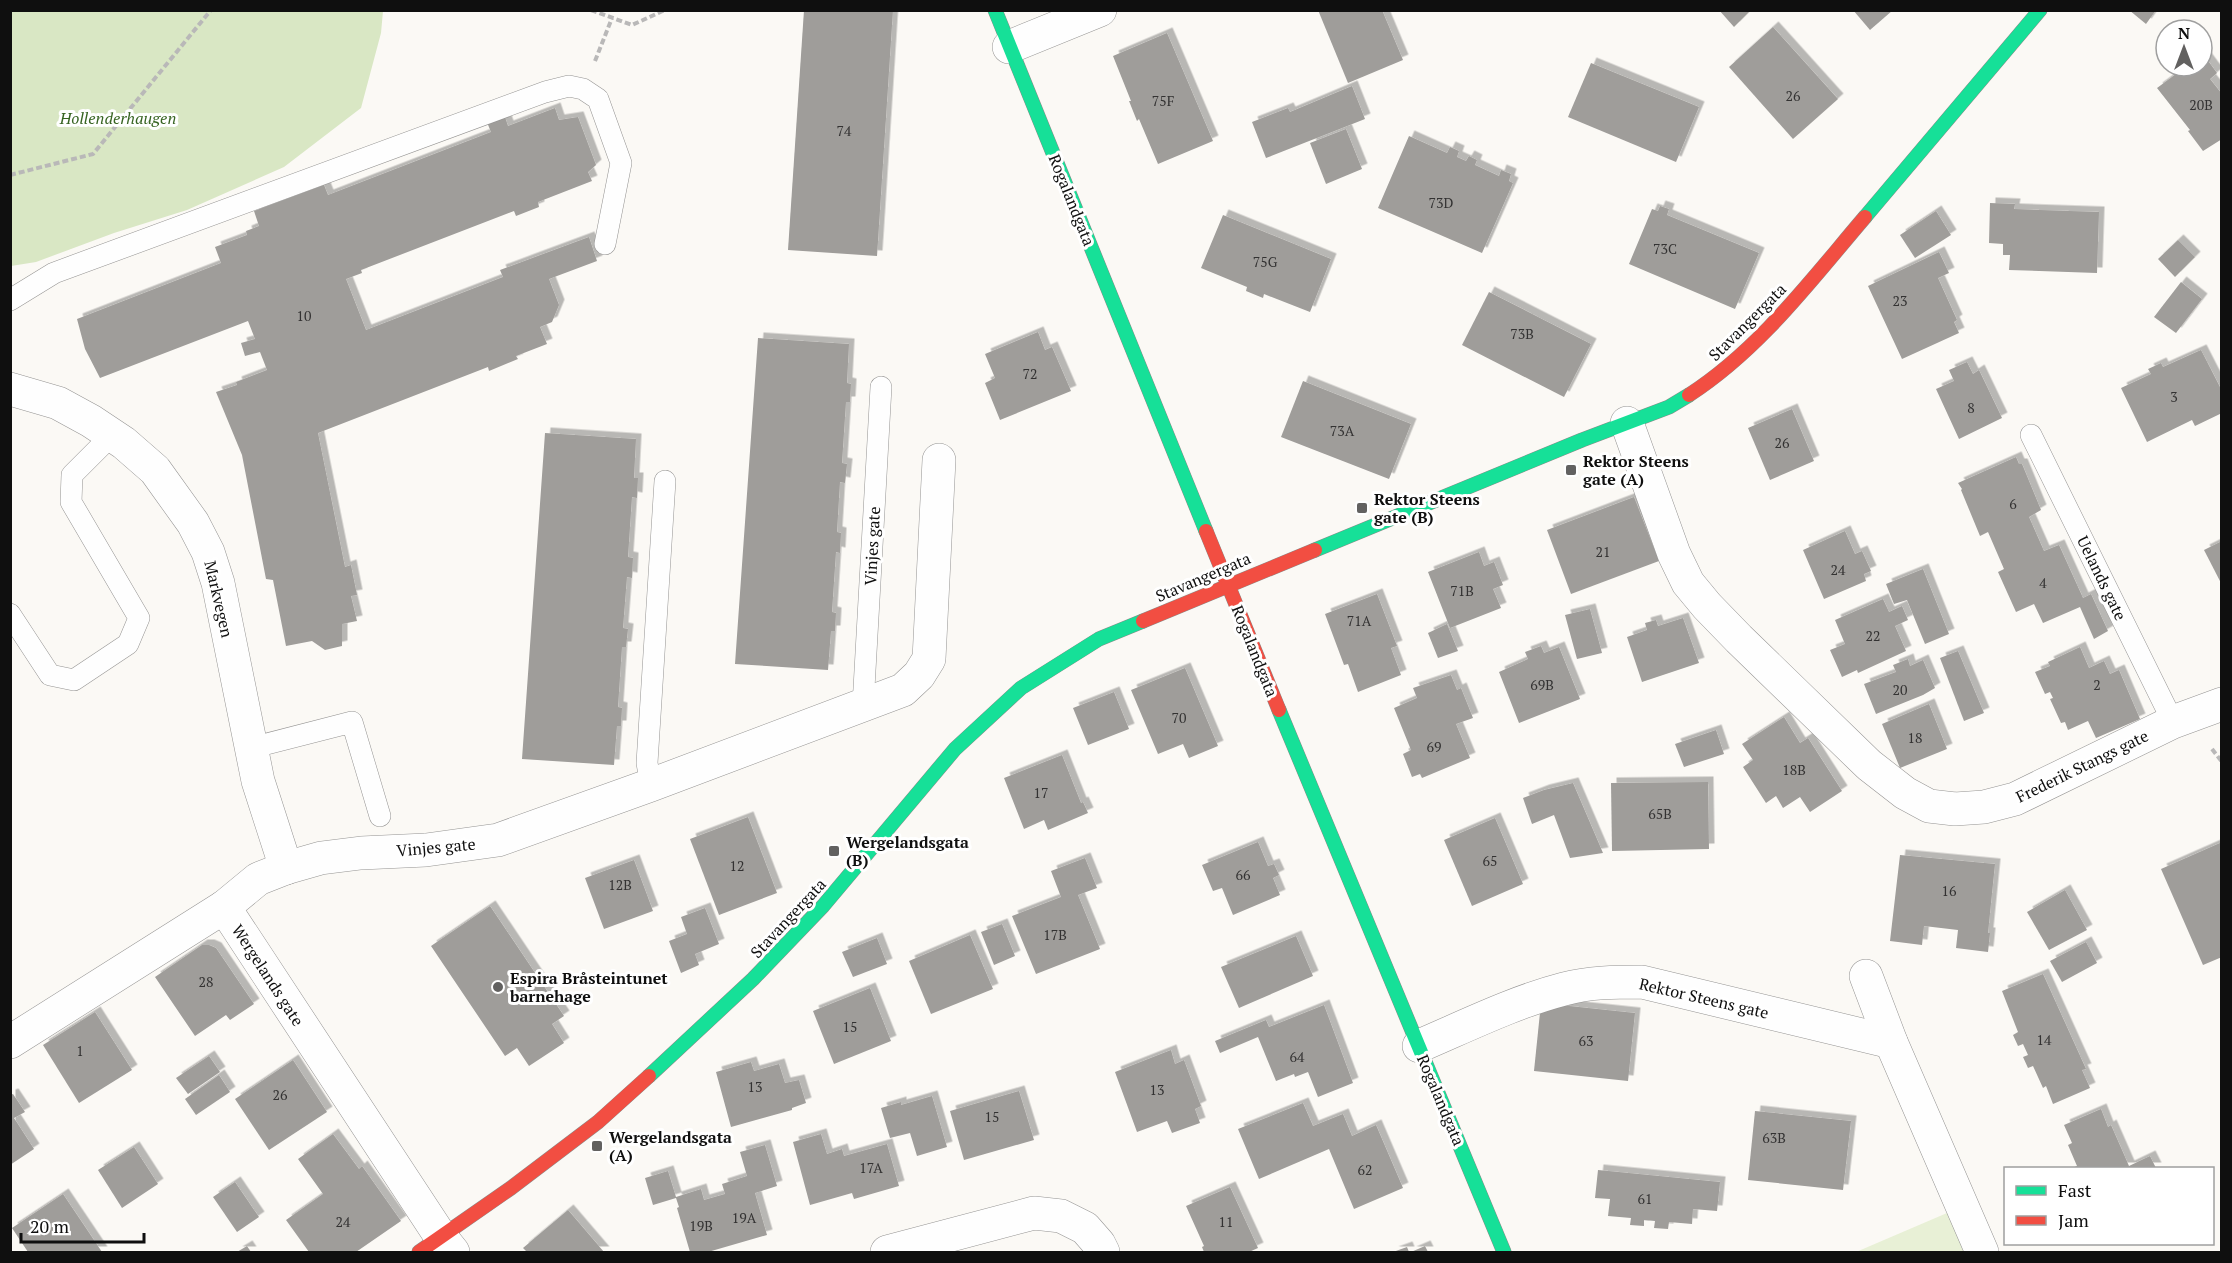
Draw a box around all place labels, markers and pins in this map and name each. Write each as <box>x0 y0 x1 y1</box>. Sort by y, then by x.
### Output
place label: Rektor Steens gate (A) <box>1583 450 1689 490</box>
marker: Rektor Steens gate (A) <box>1564 463 1578 477</box>
place label: Rektor Steens gate (B) <box>1374 488 1480 528</box>
marker: Rektor Steens gate (B) <box>1355 501 1369 515</box>
place label: Wergelandsgata (B) <box>846 831 969 871</box>
marker: Wergelandsgata (B) <box>827 844 841 858</box>
place label: Espira Bråsteintunet barnehage <box>509 967 668 1007</box>
marker: Espira Bråsteintunet barnehage <box>491 980 505 994</box>
place label: Wergelandsgata (A) <box>609 1126 732 1166</box>
marker: Wergelandsgata (A) <box>590 1139 604 1153</box>

